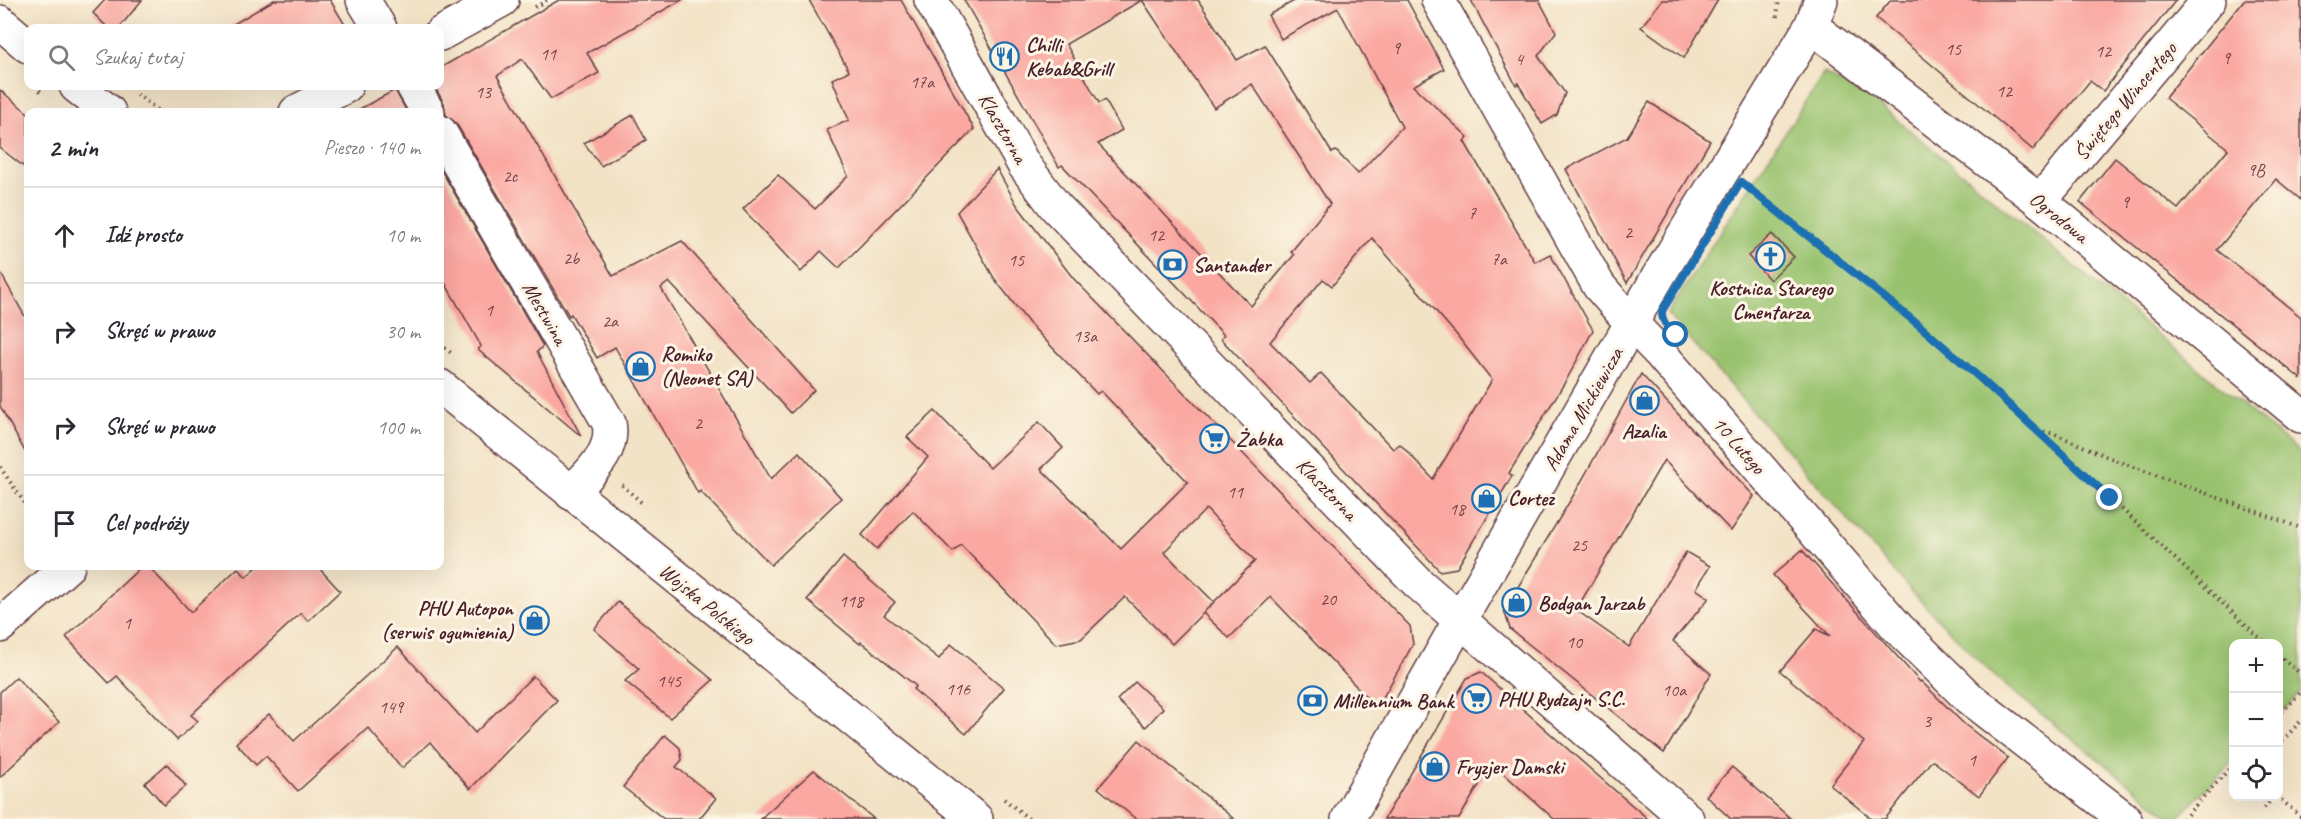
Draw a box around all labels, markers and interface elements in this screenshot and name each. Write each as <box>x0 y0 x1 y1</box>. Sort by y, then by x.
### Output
search box <box>24 24 444 90</box>
place label: Chilli Kebab&Grill <box>1026 32 1116 82</box>
street label: Świętego Wincentego <box>2068 35 2183 166</box>
house number: 9 <box>1392 37 1402 59</box>
house number: 15 <box>1945 38 1962 60</box>
house number: 12 <box>2095 40 2113 62</box>
icon: search <box>45 41 78 74</box>
restaurant icon: Chilli Kebab&Grill <box>989 41 1021 73</box>
text: Szukaj tutaj <box>93 43 183 71</box>
house number: 11 <box>540 43 557 65</box>
house number: 9 <box>2222 47 2232 69</box>
house number: 4 <box>1515 48 1525 70</box>
house number: 17a <box>910 71 935 93</box>
house number: 12 <box>1996 80 2014 102</box>
house number: 13 <box>475 81 493 103</box>
street label: Klasztorna <box>972 88 1035 170</box>
text: 2 min <box>48 131 98 164</box>
text: Pieszo · 140 m <box>324 135 420 160</box>
house number: 9B <box>2247 159 2266 181</box>
house number: 2c <box>503 165 519 187</box>
street label: Ogrodowa <box>2024 185 2096 250</box>
house number: 9 <box>2121 191 2131 213</box>
house number: 7 <box>1468 202 1477 224</box>
icon: ahead <box>48 219 81 252</box>
text: Idź prosto <box>105 221 182 249</box>
house number: 2 <box>1624 221 1634 243</box>
text: 10 m <box>386 223 420 248</box>
house number: 12 <box>1148 224 1166 246</box>
church icon: Kostnica Starego Cmentarza <box>1755 241 1787 273</box>
house number: 2b <box>563 247 580 269</box>
house number: 7a <box>1491 248 1508 270</box>
house number: 15 <box>1008 249 1025 271</box>
bank icon: Santander <box>1156 249 1188 281</box>
place label: Santander <box>1193 252 1273 278</box>
place label: Kostnica Starego Cmentarza <box>1709 275 1834 325</box>
street label: Mestwina <box>517 277 575 351</box>
house number: 1 <box>485 299 494 321</box>
house number: 2a <box>602 310 619 332</box>
icon: right <box>48 315 81 348</box>
text: Skręć w prawo <box>105 317 214 345</box>
text: 30 m <box>386 319 420 344</box>
route start <box>1662 321 1688 347</box>
house number: 13a <box>1073 325 1098 347</box>
place label: Romiko (Neonet SA) <box>661 341 755 391</box>
street label: Adama Mickiewicza <box>1537 341 1630 475</box>
shop icon: Romiko (Neonet SA) <box>624 350 656 382</box>
shop icon: Azalia <box>1628 384 1660 416</box>
icon: right <box>48 411 81 444</box>
street label: 10 Lutego <box>1707 411 1772 481</box>
house number: 2 <box>694 412 704 434</box>
text: Skręć w prawo <box>105 413 214 441</box>
text: 100 m <box>377 415 420 440</box>
place label: Azalia <box>1622 418 1668 444</box>
supermarket icon: Żabka <box>1199 423 1231 455</box>
place label: Żabka <box>1236 426 1284 452</box>
street label: Klasztorna <box>1291 452 1365 527</box>
house number: 11 <box>1227 481 1244 503</box>
shop icon: Cortez <box>1471 482 1503 514</box>
route end <box>2096 484 2122 510</box>
place label: Cortez <box>1508 485 1555 511</box>
house number: 18 <box>1449 498 1467 520</box>
icon: arrive <box>48 507 81 540</box>
text: Cel podróży <box>105 509 188 537</box>
house number: 25 <box>1571 534 1588 556</box>
street label: Wojska Polskiego <box>654 558 761 651</box>
shop icon: Bodgan Jarzab <box>1501 587 1533 619</box>
house number: 20 <box>1320 588 1338 610</box>
house number: 118 <box>839 590 865 612</box>
place label: Bodgan Jarzab <box>1538 590 1646 616</box>
place label: PHU Autopon (serwis ogumienia) <box>381 595 515 645</box>
shop icon: PHU Autopon (serwis ogumienia) <box>518 604 550 636</box>
house number: 1 <box>123 612 132 634</box>
house number: 10 <box>1566 631 1584 653</box>
map controls <box>2229 639 2283 801</box>
button: + <box>2229 639 2283 693</box>
house number: 145 <box>657 670 682 692</box>
house number: 116 <box>946 678 971 700</box>
house number: 10a <box>1662 679 1687 701</box>
supermarket icon: PHU Rydzajn S.C. <box>1461 683 1493 715</box>
bank icon: Millennium Bank <box>1296 685 1328 717</box>
place label: PHU Rydzajn S.C. <box>1498 686 1625 712</box>
place label: Millennium Bank <box>1333 688 1455 714</box>
button: − <box>2229 693 2283 747</box>
house number: 149 <box>379 696 405 718</box>
house number: 3 <box>1923 710 1933 732</box>
button: locate <box>2229 747 2283 801</box>
house number: 1 <box>1968 749 1977 771</box>
shop icon: Fryzjer Damski <box>1419 751 1451 783</box>
place label: Fryzjer Damski <box>1456 754 1566 781</box>

